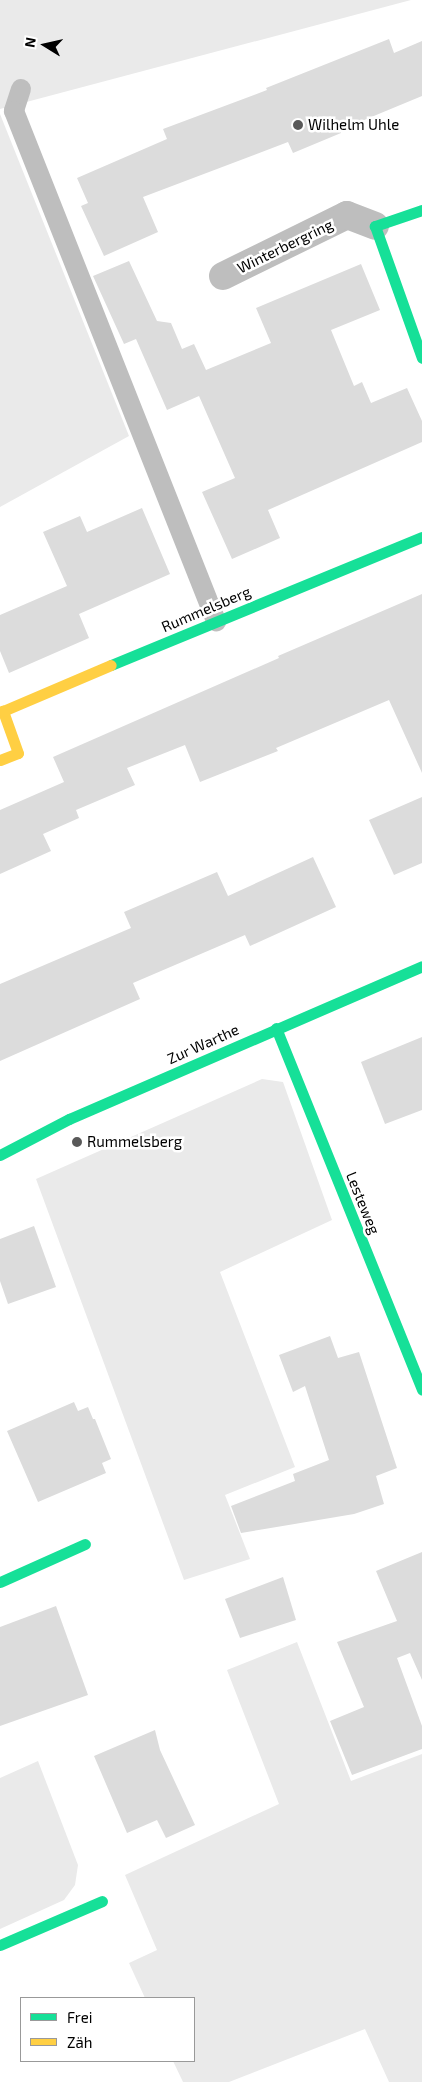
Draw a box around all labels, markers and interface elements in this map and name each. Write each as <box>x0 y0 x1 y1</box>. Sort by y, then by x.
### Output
north arrow <box>20 20 70 70</box>
text: N <box>20 36 39 49</box>
place label: Wilhelm Uhle <box>308 116 399 134</box>
marker: Wilhelm Uhle <box>292 119 304 131</box>
street label: Winterbergring <box>234 215 336 277</box>
street label: Rummelsberg <box>159 582 253 636</box>
street label: Zur Warthe <box>164 1020 242 1068</box>
place label: Rummelsberg <box>87 1133 182 1151</box>
marker: Rummelsberg <box>71 1136 83 1148</box>
street label: Lesteweg <box>342 1169 384 1237</box>
legend <box>20 1997 195 2062</box>
text: Frei <box>67 2008 92 2026</box>
text: Zäh <box>67 2033 92 2051</box>

